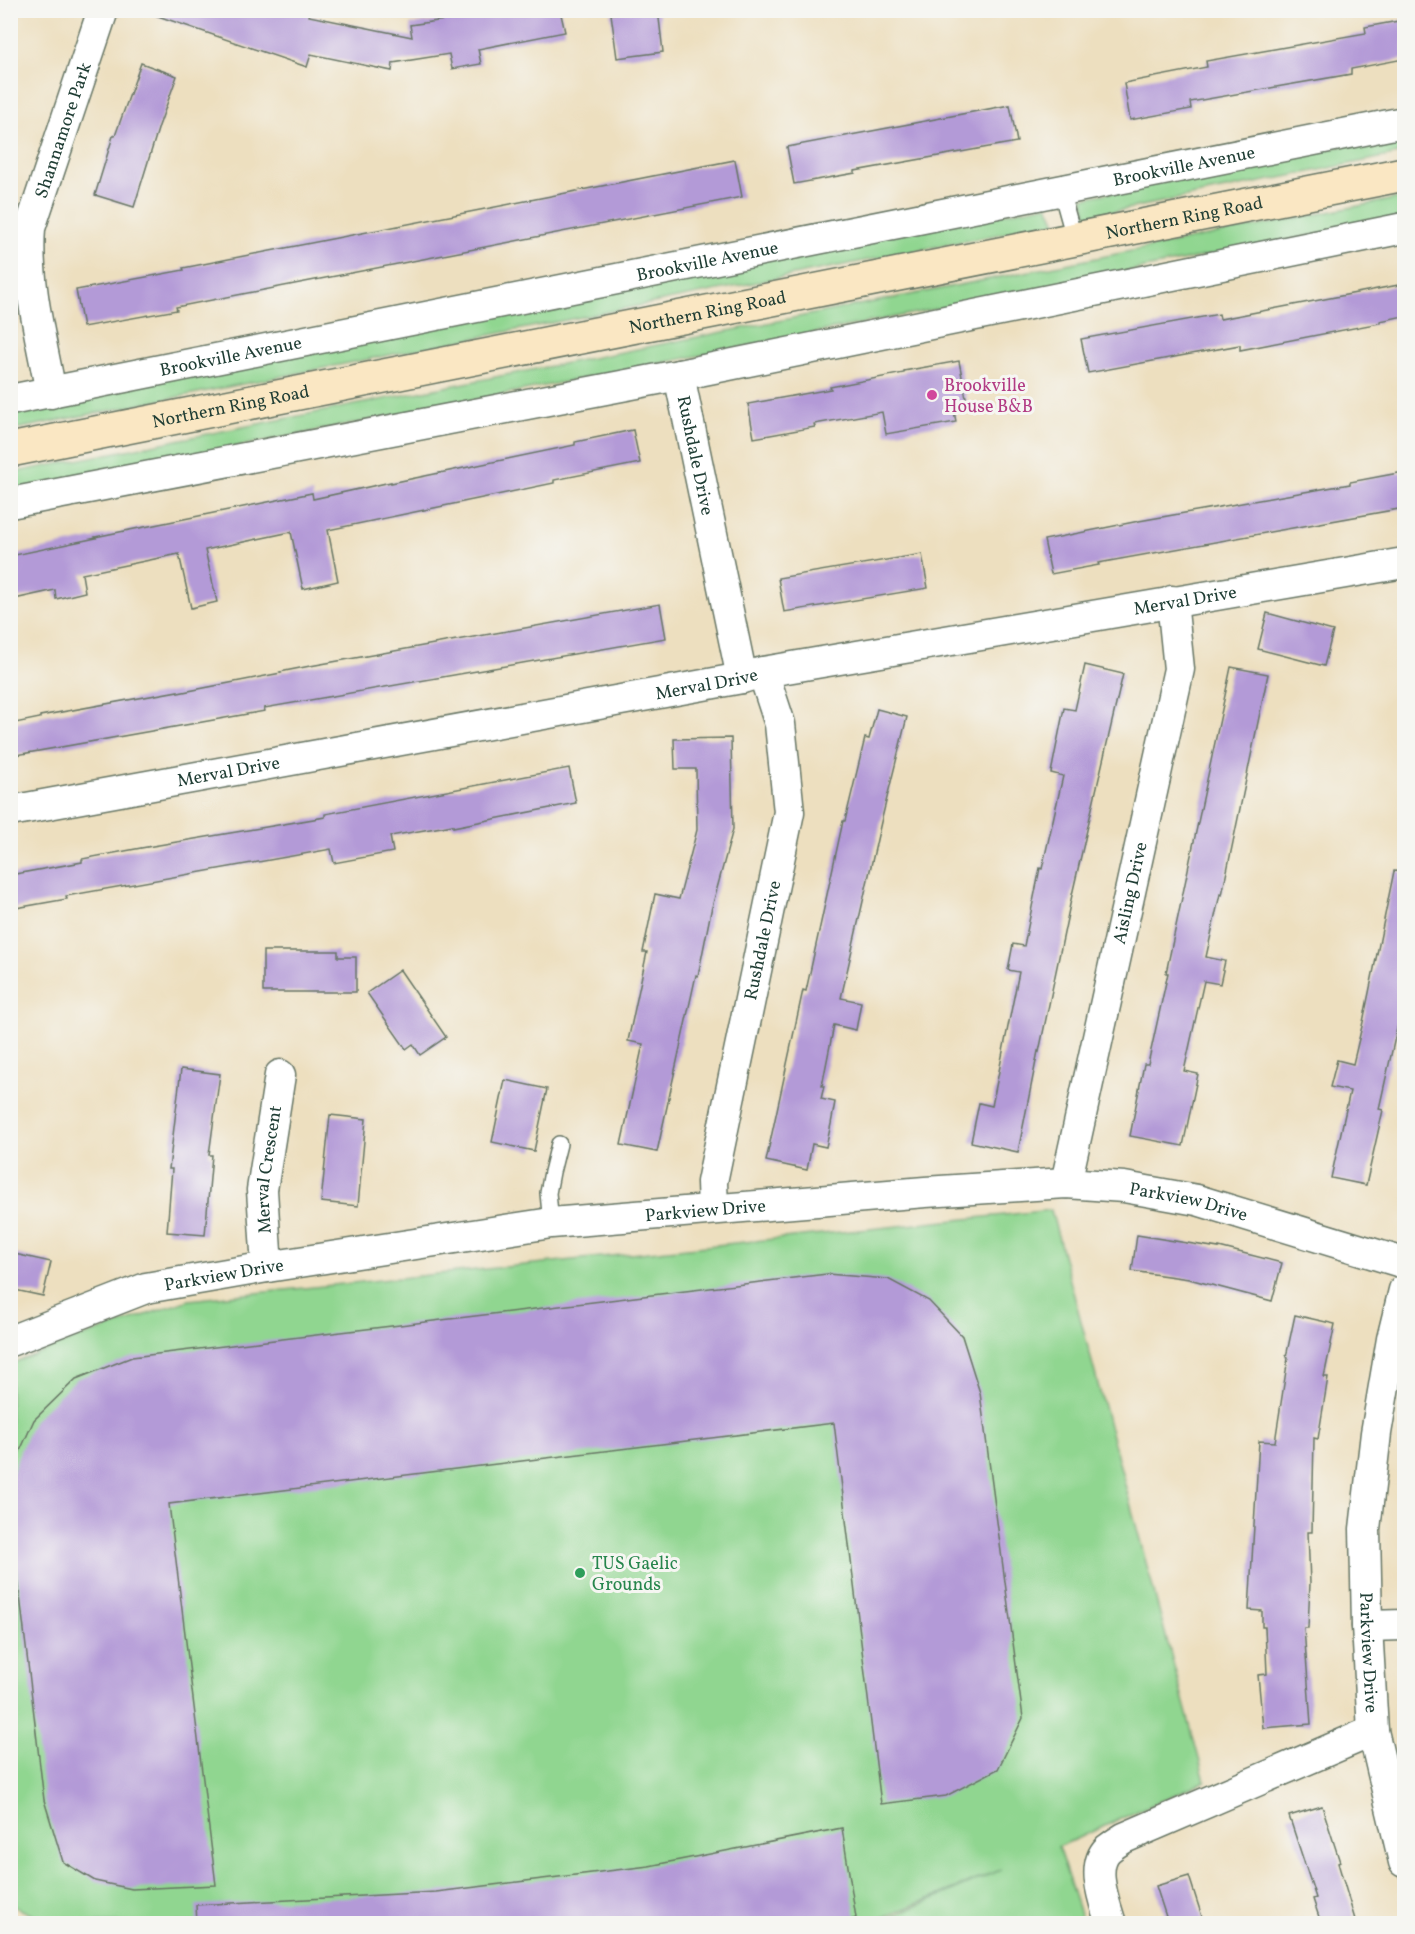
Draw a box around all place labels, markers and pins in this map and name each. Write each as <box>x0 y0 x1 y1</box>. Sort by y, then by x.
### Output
place label: Brookville House B&B <box>944 374 1033 420</box>
marker: Brookville House B&B <box>925 388 939 402</box>
place label: TUS Gaelic Grounds <box>592 1552 678 1598</box>
marker: TUS Gaelic Grounds <box>573 1566 587 1580</box>

